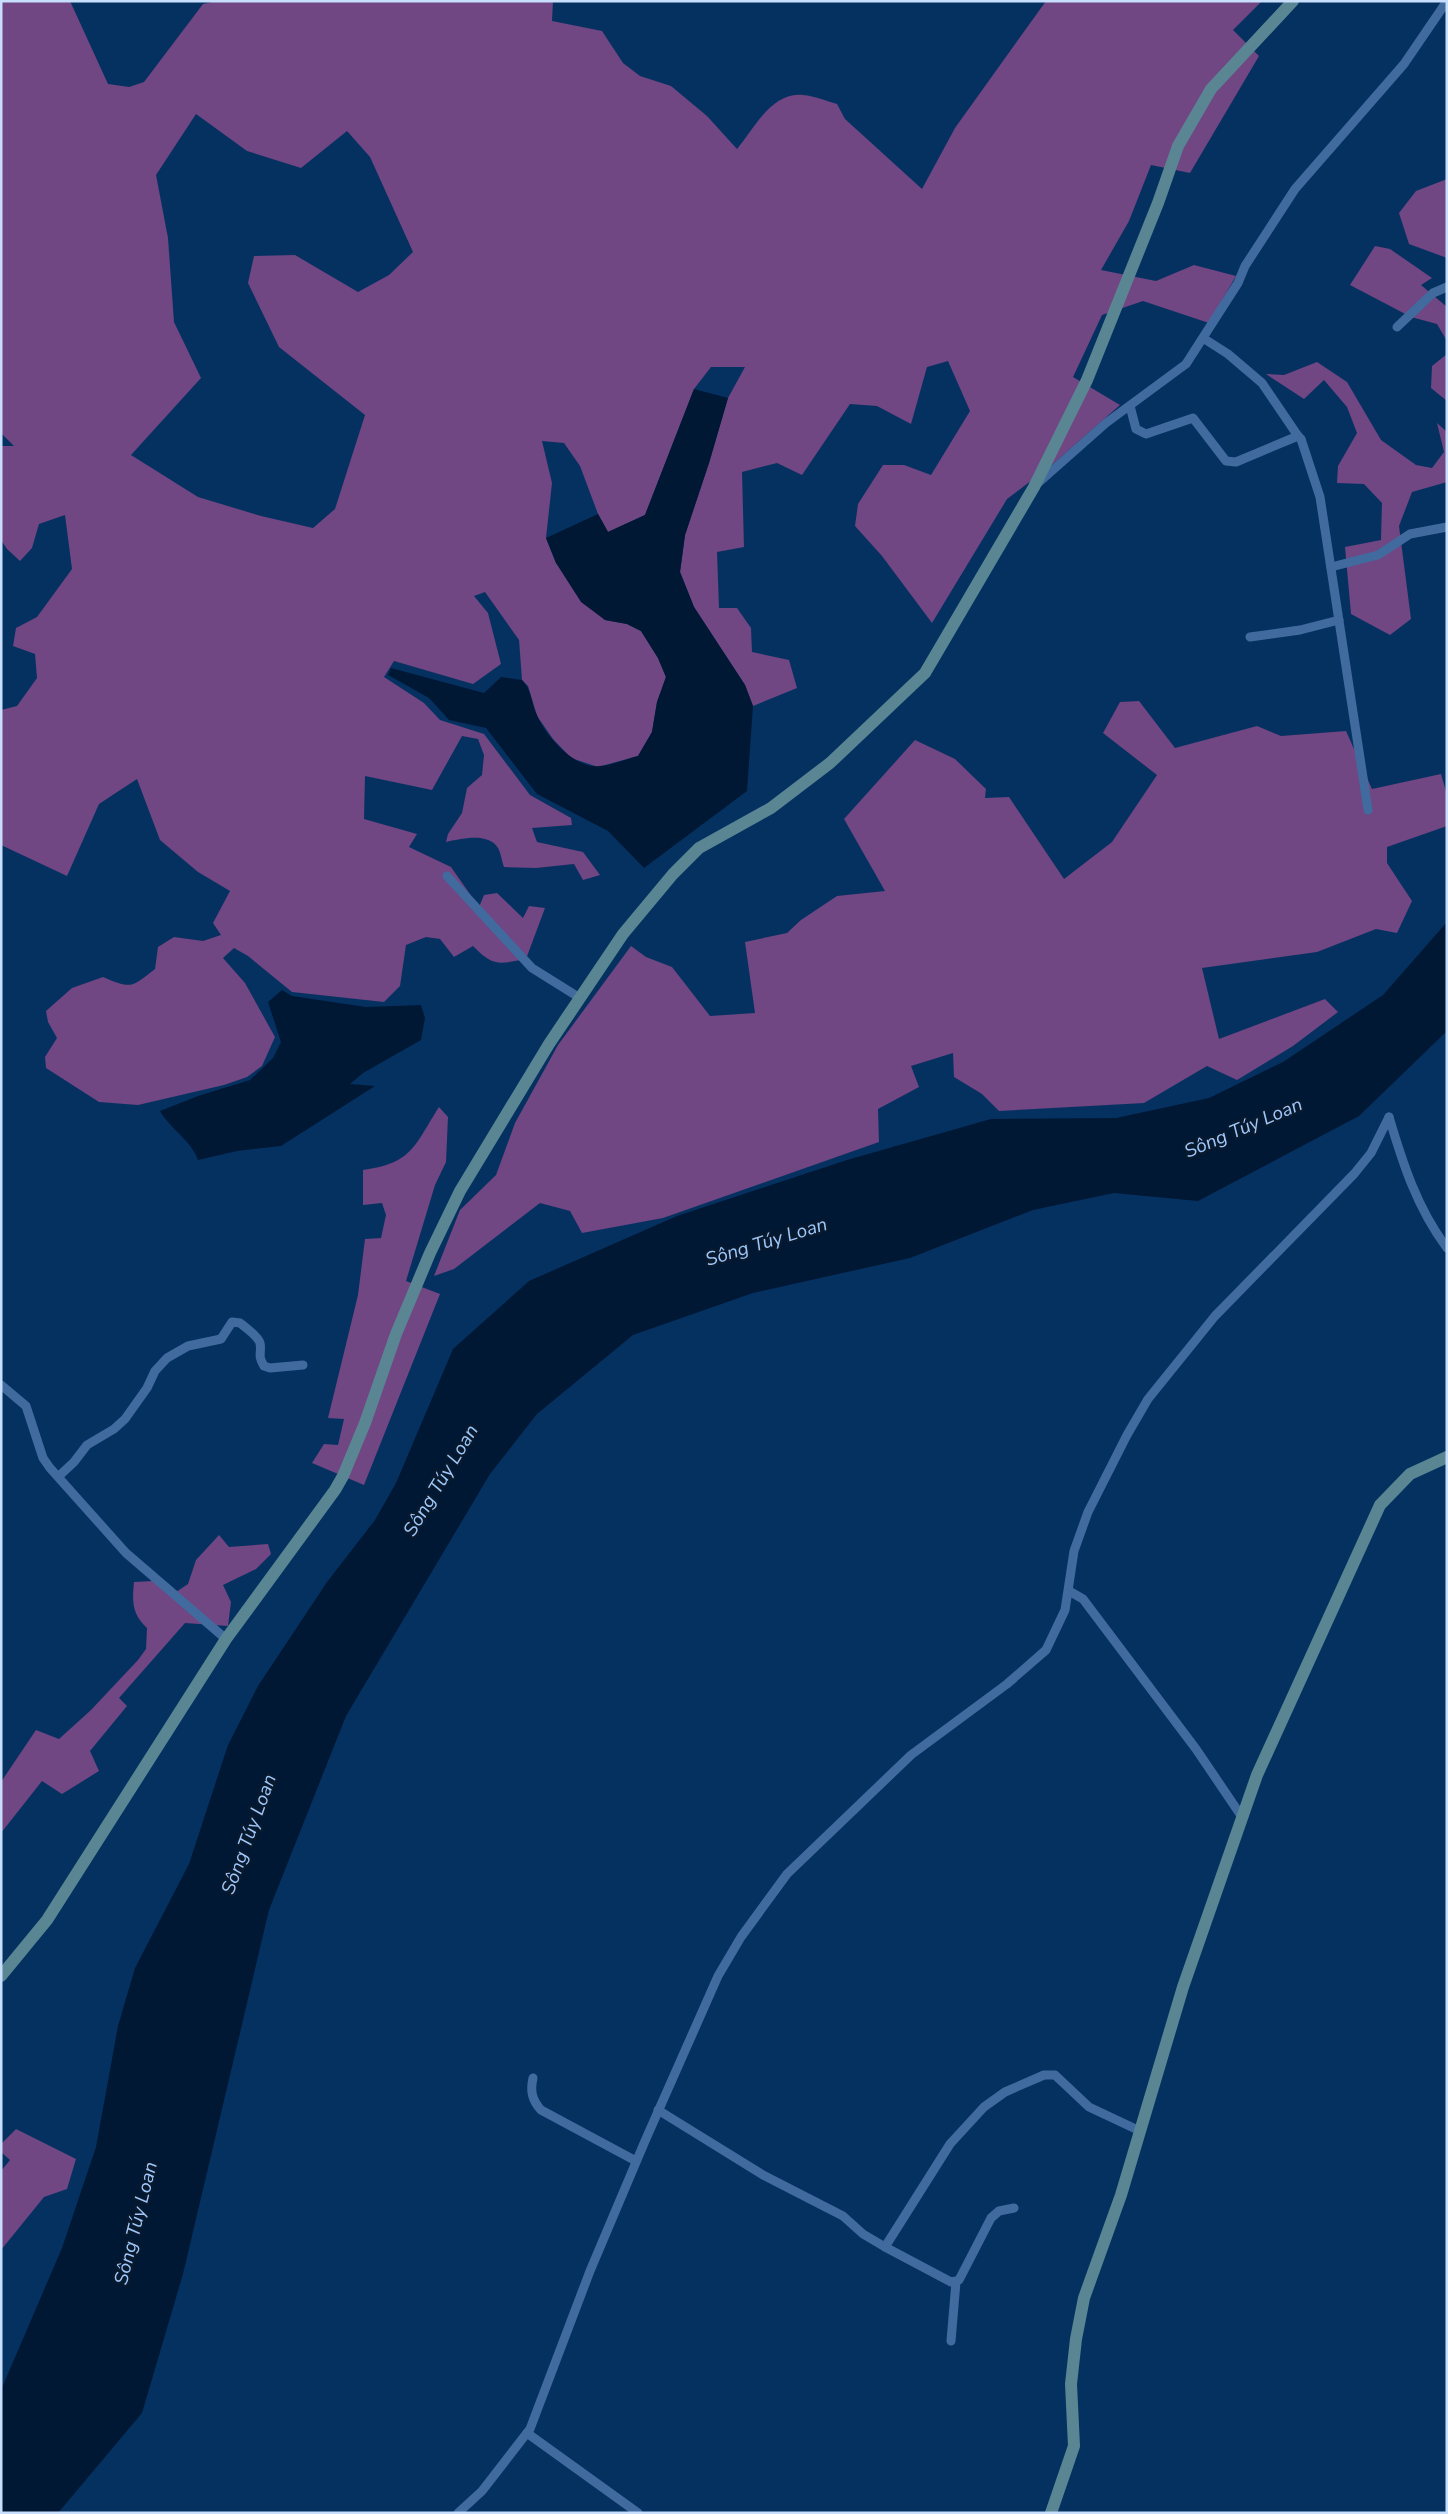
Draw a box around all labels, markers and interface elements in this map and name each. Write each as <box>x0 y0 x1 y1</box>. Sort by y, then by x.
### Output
water label: Sông Túy Loan <box>1180 1091 1306 1165</box>
water label: Sông Túy Loan <box>702 1211 830 1273</box>
water label: Sông Túy Loan <box>397 1420 484 1541</box>
water label: Sông Túy Loan <box>215 1771 283 1898</box>
water label: Sông Túy Loan <box>108 2159 164 2288</box>

